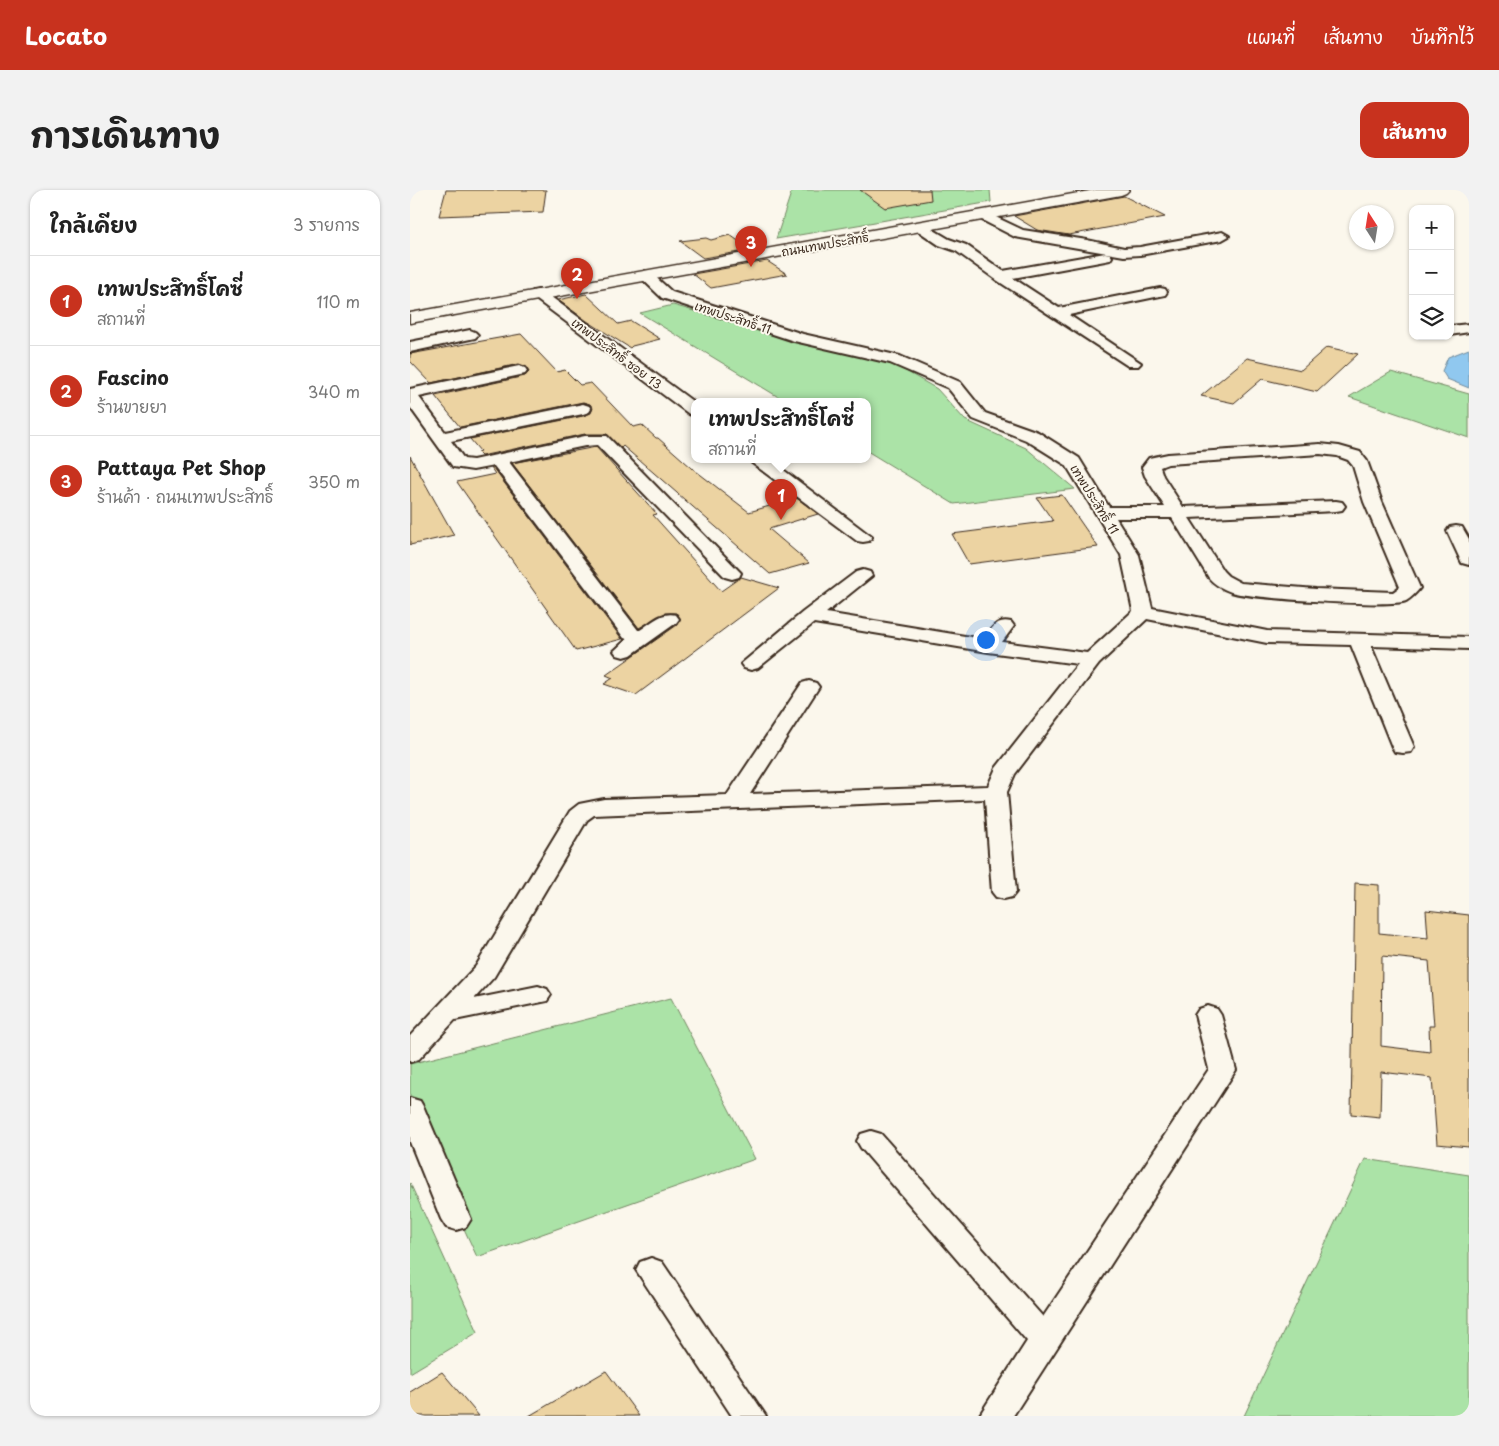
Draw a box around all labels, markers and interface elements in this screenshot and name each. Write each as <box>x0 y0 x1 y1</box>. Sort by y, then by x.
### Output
text: Locato <box>25 17 107 53</box>
text: แผนที่ <box>1247 23 1295 50</box>
text: เส้นทาง <box>1323 23 1383 50</box>
text: บันทึกไว้ <box>1411 23 1474 50</box>
button: เส้นทาง <box>1360 102 1469 158</box>
text: การเดินทาง <box>30 107 220 160</box>
north arrow <box>1349 205 1394 250</box>
map controls <box>1409 205 1454 340</box>
button: + <box>1409 205 1454 250</box>
text: ใกล้เคียง <box>50 208 137 240</box>
text: 3 รายการ <box>293 212 360 236</box>
pin: 3 <box>735 226 767 267</box>
street label: ถนนเทพประสิทธิ์ <box>780 226 871 261</box>
button: − <box>1409 250 1454 295</box>
pin: 2 <box>561 258 593 299</box>
text: เทพประสิทธิ์โคซี่ <box>97 274 243 302</box>
text: 1 <box>62 289 70 313</box>
text: 110 m <box>317 289 360 313</box>
street label: เทพประสิทธิ์ 11 <box>692 295 774 338</box>
button: layers <box>1409 295 1454 340</box>
text: สถานที่ <box>97 306 145 330</box>
street label: เทพประสิทธิ์ ซอย 13 <box>568 312 667 393</box>
text: Fascino <box>97 363 169 391</box>
text: 2 <box>60 379 72 403</box>
text: 340 m <box>308 379 360 403</box>
text: ร้านขายยา <box>97 394 167 418</box>
popup <box>691 398 871 463</box>
text: เทพประสิทธิ์โคซี่ <box>708 404 854 432</box>
text: สถานที่ <box>708 436 756 460</box>
text: Pattaya Pet Shop <box>97 453 266 481</box>
street label: เทพประสิทธิ์ 11 <box>1066 460 1125 537</box>
text: 3 <box>61 469 71 493</box>
text: 350 m <box>308 469 360 493</box>
pin: 1 <box>765 479 797 520</box>
text: ร้านค้า · ถนนเทพประสิทธิ์ <box>97 484 274 508</box>
your location <box>973 627 999 653</box>

